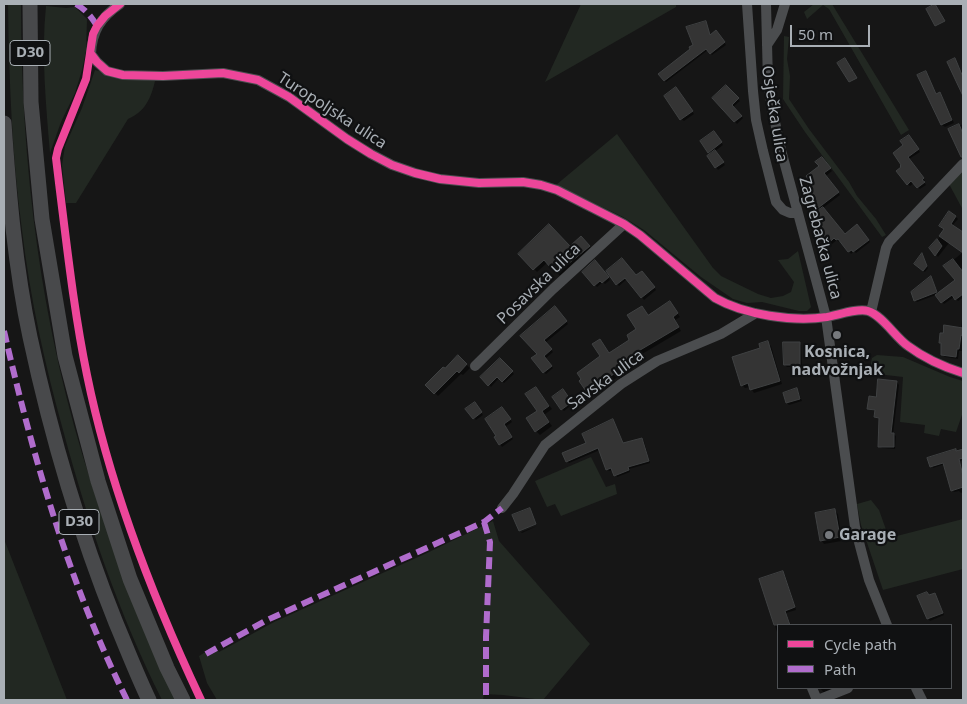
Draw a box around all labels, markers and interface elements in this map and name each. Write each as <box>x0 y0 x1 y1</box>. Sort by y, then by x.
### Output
scale bar <box>792 15 872 47</box>
text: 50 m <box>798 24 833 44</box>
road number: D30 <box>10 40 50 66</box>
street label: Osječka ulica <box>757 64 791 164</box>
street label: Turopoljska ulica <box>274 69 390 153</box>
street label: Zagrebačka ulica <box>794 175 846 301</box>
street label: Posavska ulica <box>493 239 585 329</box>
marker: Kosnica, nadvožnjak <box>831 329 843 341</box>
place label: Kosnica, nadvožnjak <box>791 342 883 380</box>
street label: Savska ulica <box>564 346 648 414</box>
road number: D30 <box>59 510 99 534</box>
place label: Garage <box>839 525 896 545</box>
marker: Garage <box>823 529 835 541</box>
legend <box>777 624 952 689</box>
text: Cycle path <box>824 634 897 654</box>
text: Path <box>824 659 856 679</box>

